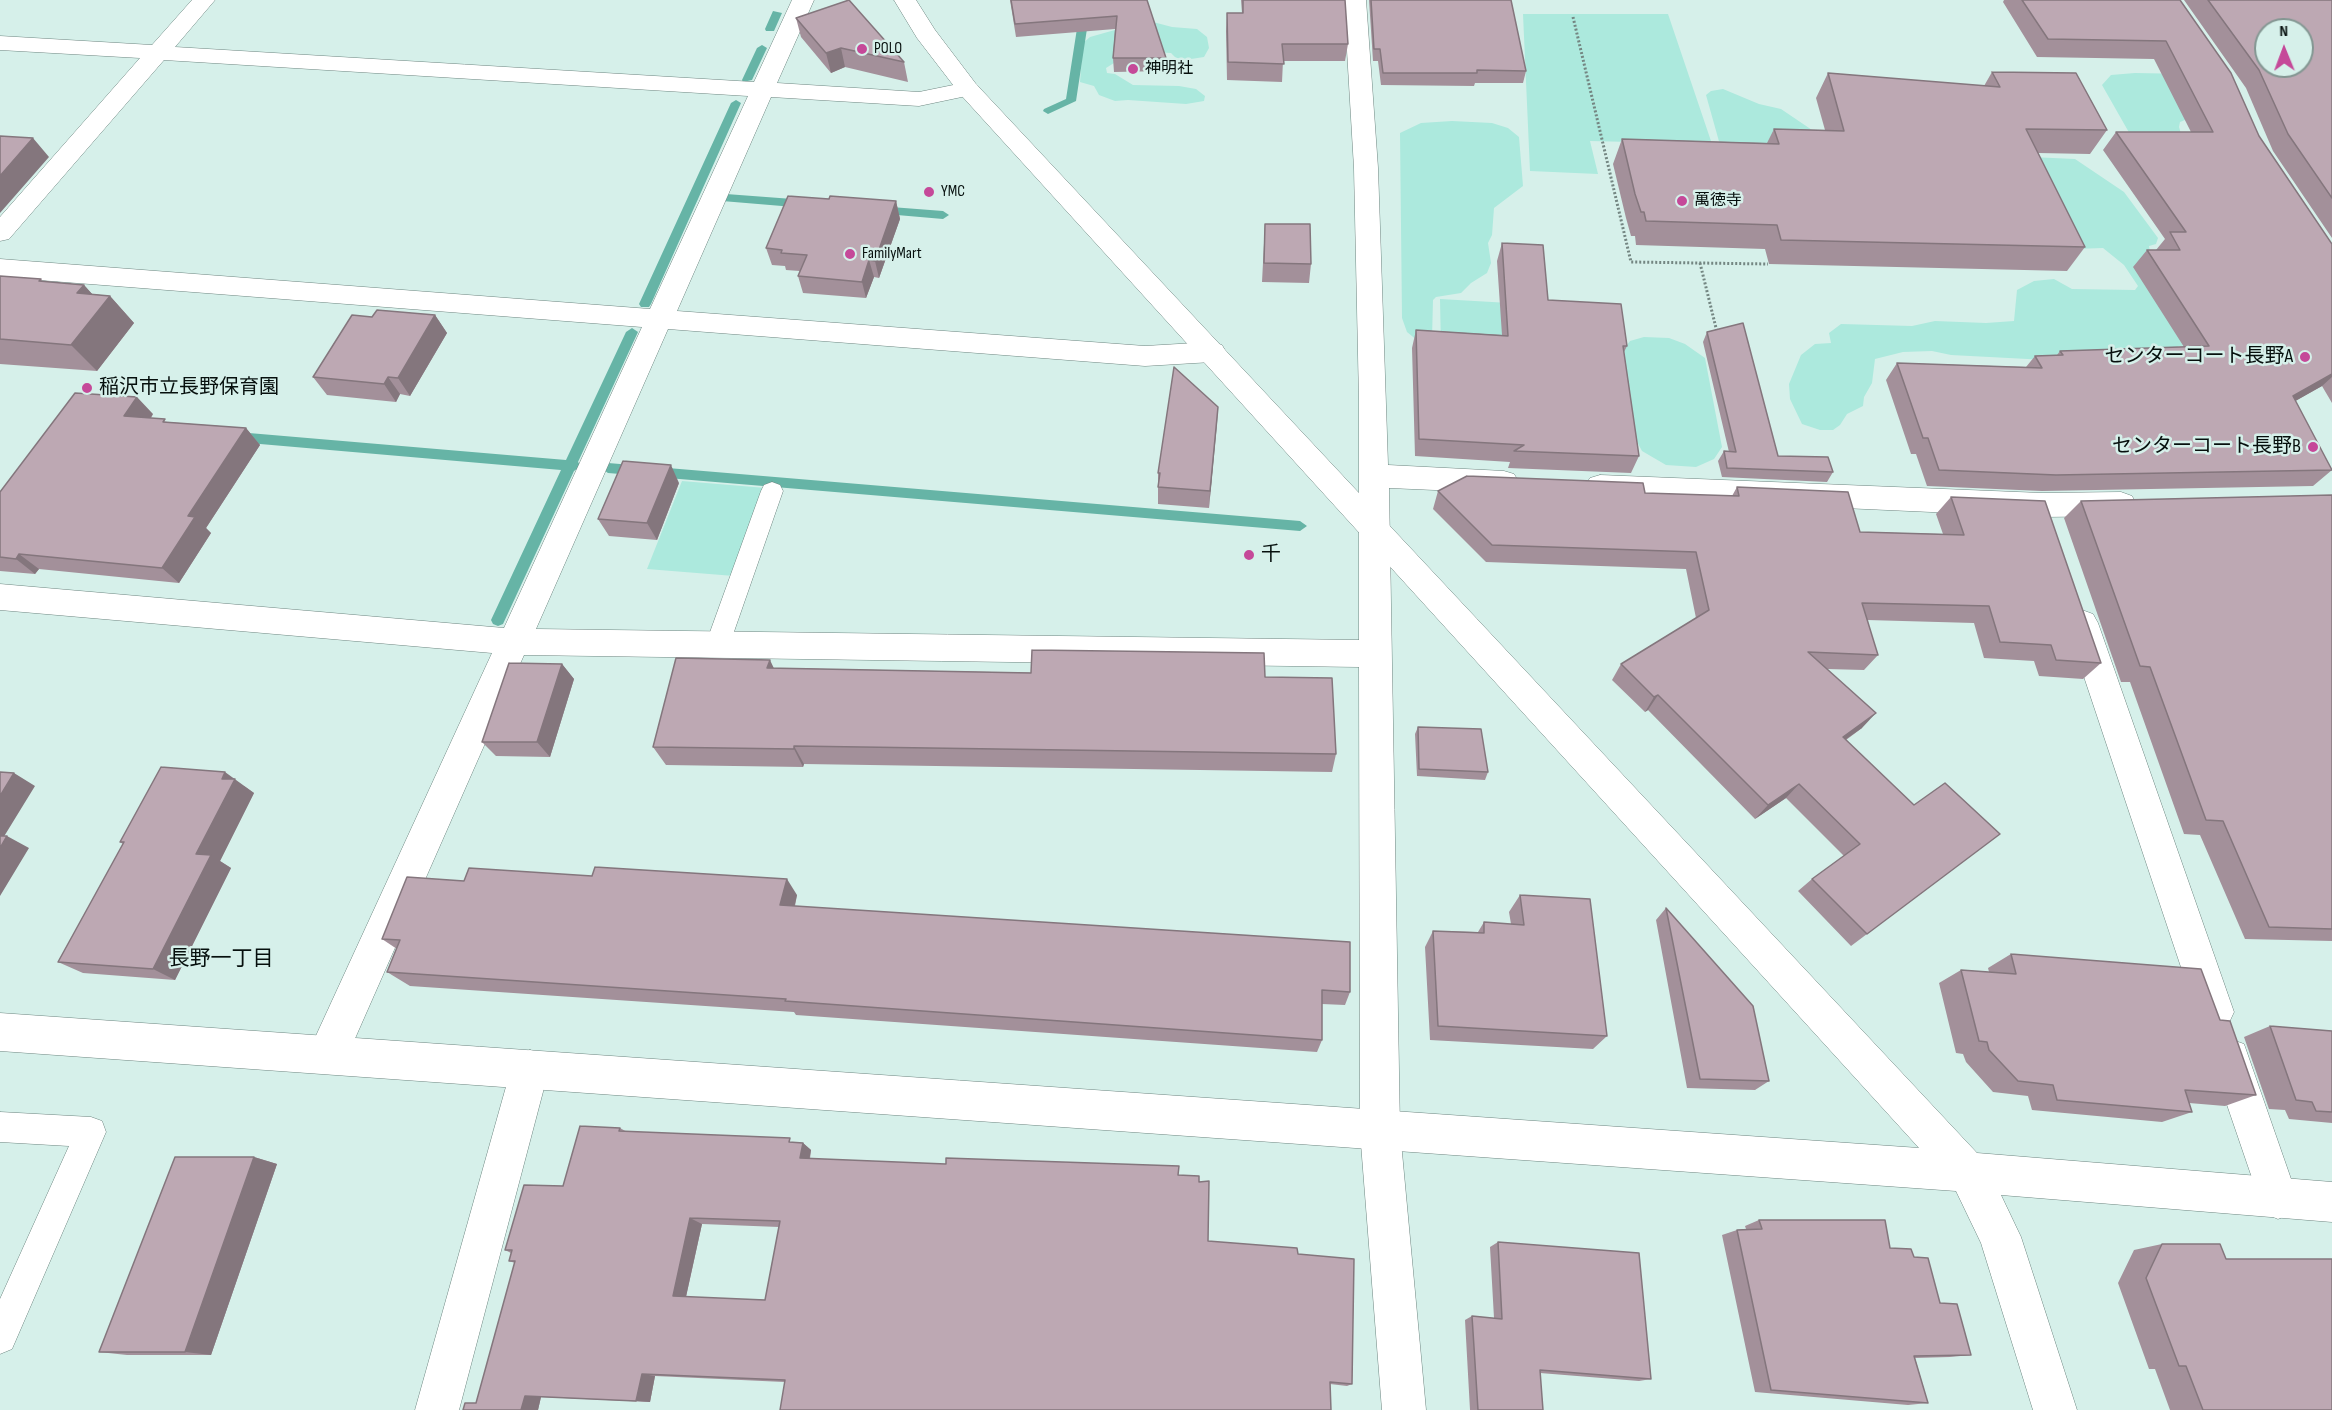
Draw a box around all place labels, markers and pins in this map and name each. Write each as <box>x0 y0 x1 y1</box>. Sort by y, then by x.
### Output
place label: POLO <box>874 39 902 59</box>
marker: POLO <box>855 42 869 56</box>
place label: 神明社 <box>1145 59 1193 79</box>
marker: 神明社 <box>1126 62 1140 76</box>
place label: YMC <box>941 182 965 202</box>
marker: YMC <box>922 185 936 199</box>
place label: 萬徳寺 <box>1694 191 1742 211</box>
marker: 萬徳寺 <box>1675 194 1689 208</box>
place label: FamilyMart <box>862 244 922 264</box>
marker: FamilyMart <box>843 247 857 261</box>
place label: センターコート長野A <box>2104 345 2293 369</box>
marker: センターコート長野A <box>2298 350 2312 364</box>
place label: 稲沢市立長野保育園 <box>99 376 279 400</box>
marker: 稲沢市立長野保育園 <box>80 381 94 395</box>
place label: センターコート長野B <box>2112 435 2301 459</box>
marker: センターコート長野B <box>2306 440 2320 454</box>
place label: 千 <box>1261 543 1281 567</box>
marker: 千 <box>1242 548 1256 562</box>

